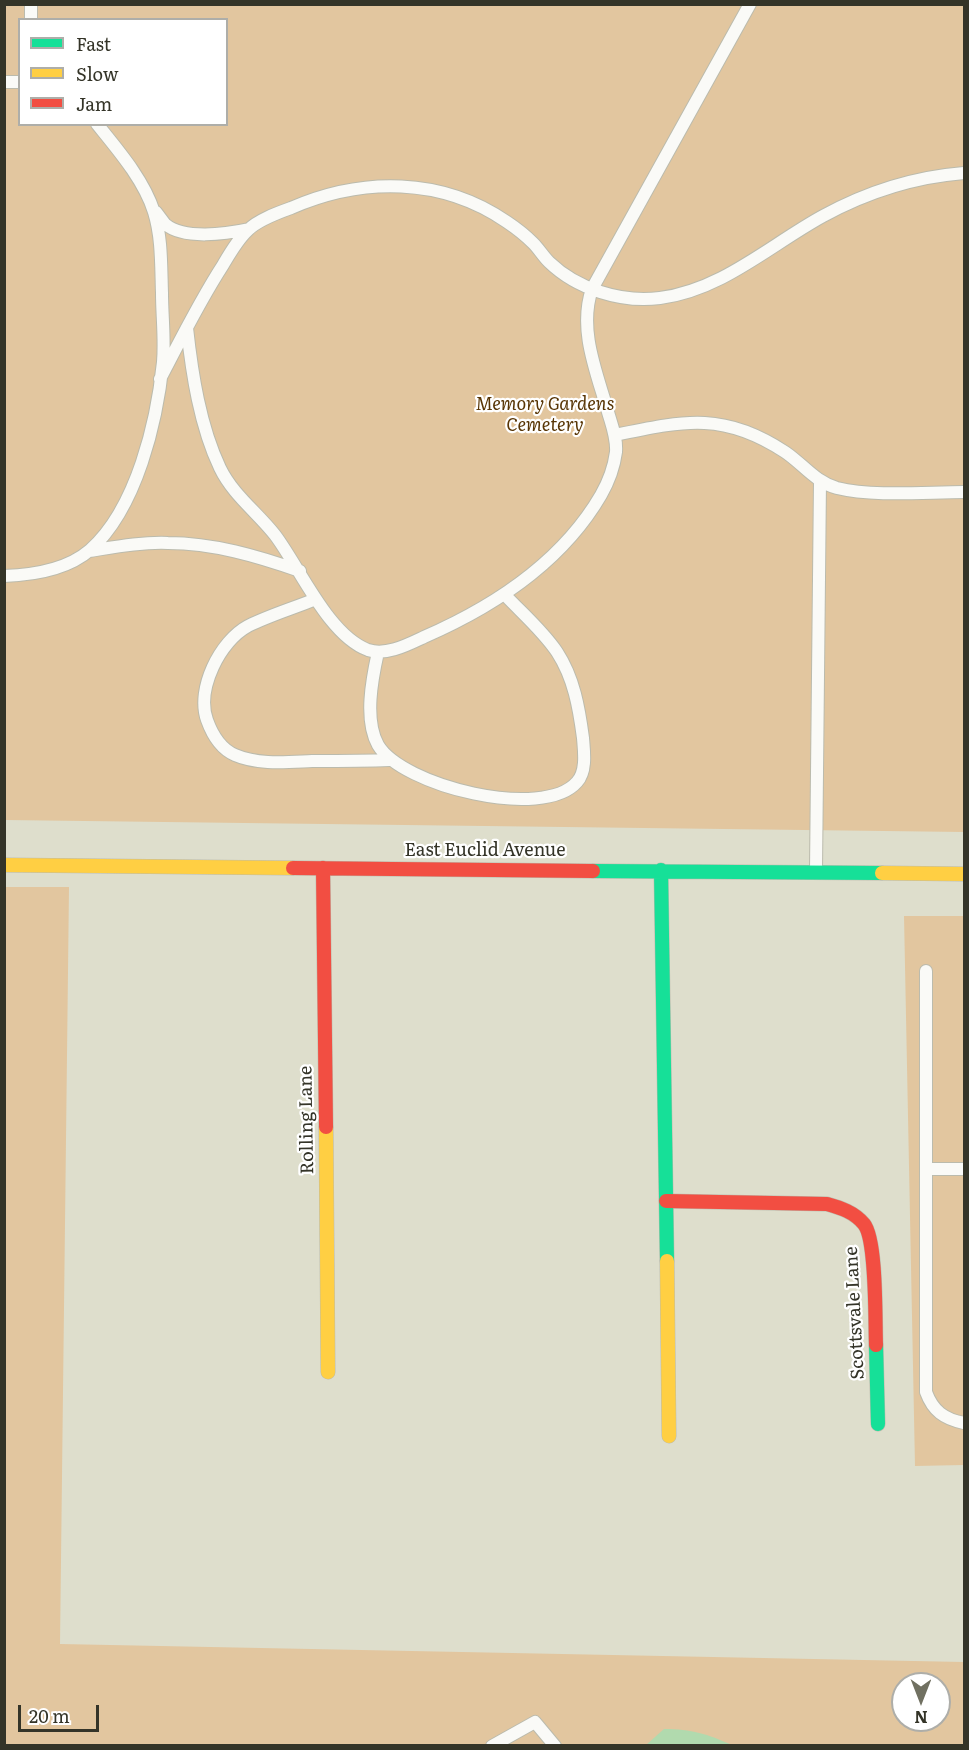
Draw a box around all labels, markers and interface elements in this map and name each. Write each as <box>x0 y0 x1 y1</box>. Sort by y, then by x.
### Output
legend <box>18 18 228 126</box>
text: Fast <box>76 30 111 57</box>
text: Slow <box>76 60 118 87</box>
text: Jam <box>76 90 112 117</box>
park label: Memory Gardens Cemetery <box>476 394 614 436</box>
street label: East Euclid Avenue <box>404 840 566 862</box>
street label: Rolling Lane <box>295 1066 319 1174</box>
street label: Scottsvale Lane <box>841 1246 869 1380</box>
north arrow <box>891 1672 951 1732</box>
scale bar <box>21 1693 102 1731</box>
text: 20 m <box>29 1702 70 1729</box>
text: N <box>914 1706 928 1730</box>

